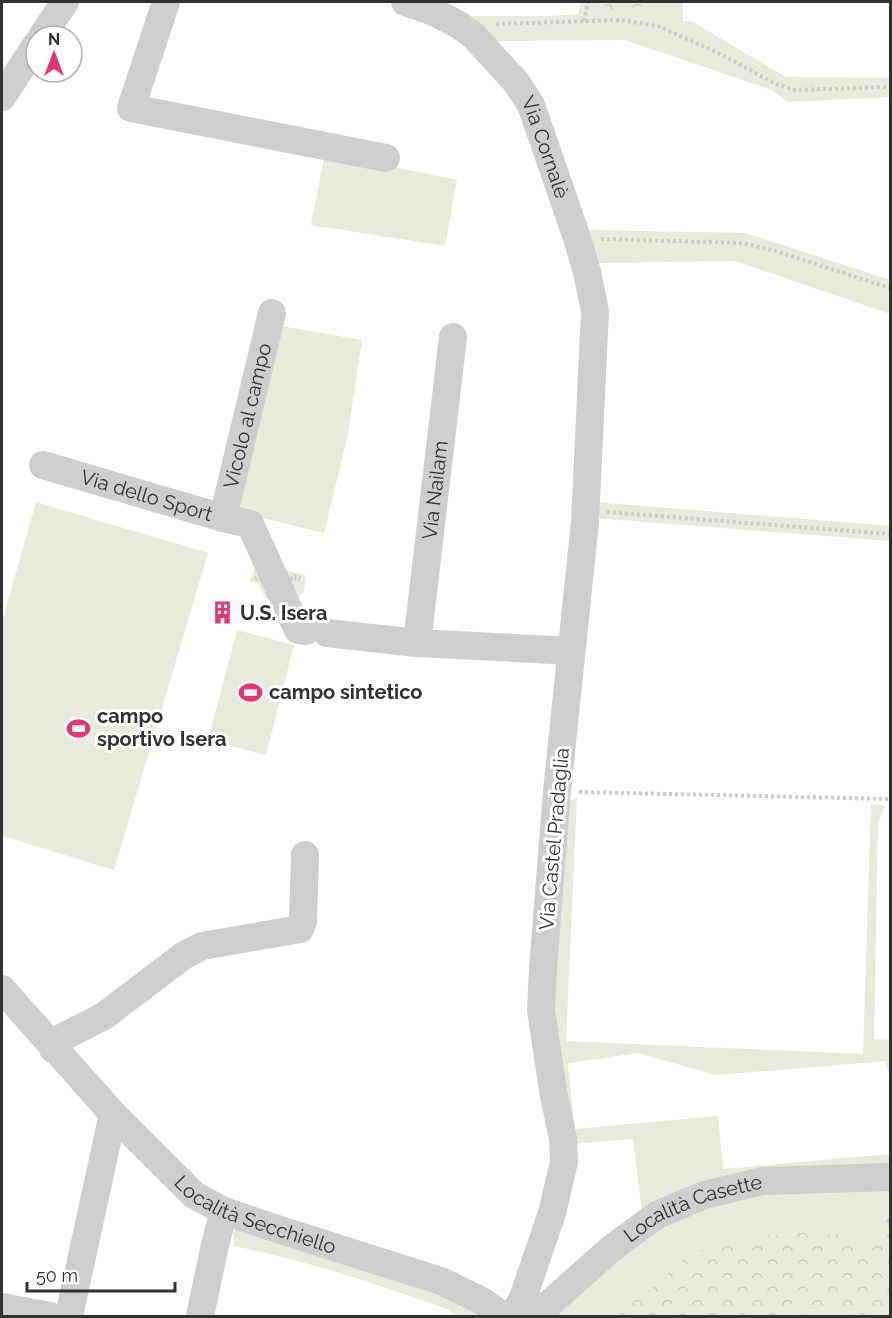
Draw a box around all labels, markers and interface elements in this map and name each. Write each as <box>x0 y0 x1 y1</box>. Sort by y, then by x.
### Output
north arrow <box>24 24 84 84</box>
text: N <box>48 30 60 49</box>
street label: Via Cornalè <box>516 91 574 202</box>
street label: Vicolo al campo <box>218 341 276 491</box>
street label: Via Nailam <box>417 439 453 541</box>
street label: Via dello Sport <box>78 465 216 526</box>
building icon: U.S. Isera <box>209 600 235 626</box>
place label: U.S. Isera <box>240 601 327 625</box>
sports icon: campo sintetico <box>238 679 264 705</box>
place label: campo sintetico <box>269 680 423 704</box>
place label: campo sportivo Isera <box>97 704 226 751</box>
sports icon: campo sportivo Isera <box>66 715 92 741</box>
street label: Via Castel Pradaglia <box>534 747 574 931</box>
street label: Località Casette <box>619 1169 765 1247</box>
street label: Località Secchiello <box>169 1170 339 1259</box>
scale bar <box>27 1255 176 1293</box>
text: 50 m <box>36 1265 78 1286</box>

